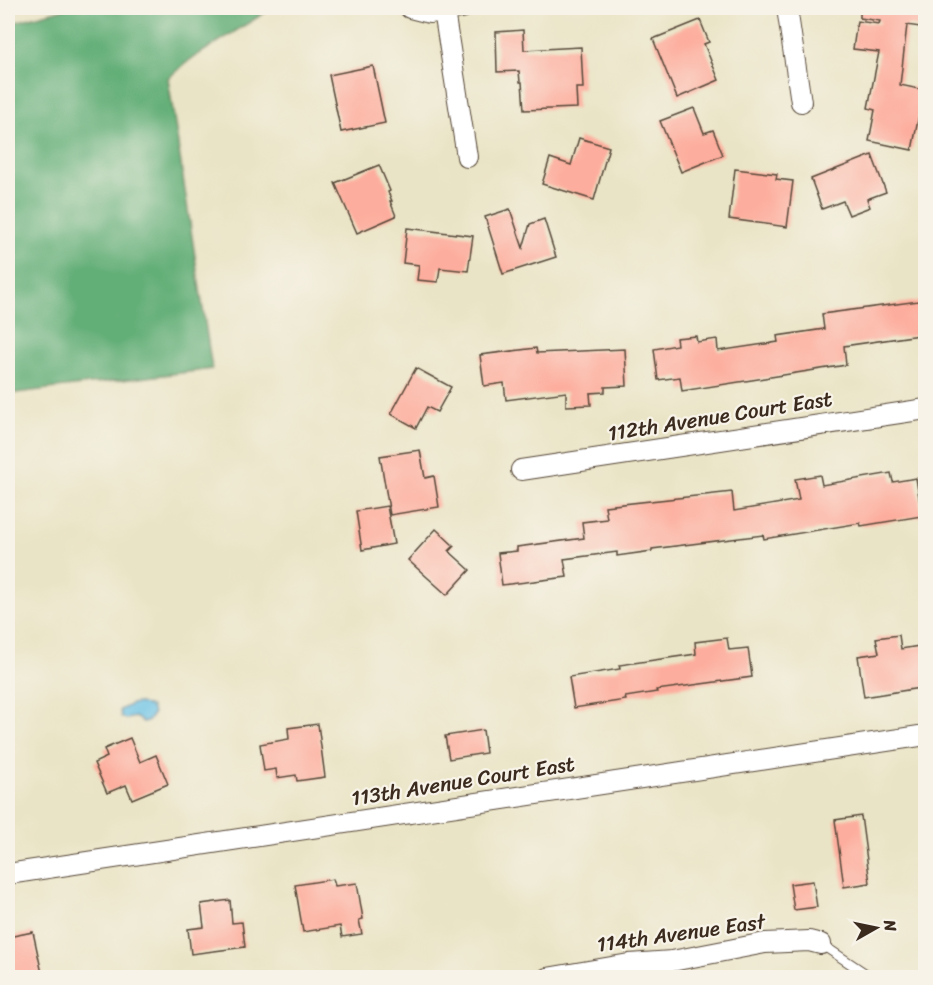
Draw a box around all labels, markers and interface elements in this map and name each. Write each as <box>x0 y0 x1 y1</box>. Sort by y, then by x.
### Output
street label: 112th Avenue Court East <box>605 380 835 452</box>
street label: 113th Avenue Court East <box>348 745 578 817</box>
north arrow <box>846 898 906 958</box>
street label: 114th Avenue East <box>594 902 769 964</box>
text: N <box>875 917 906 934</box>

